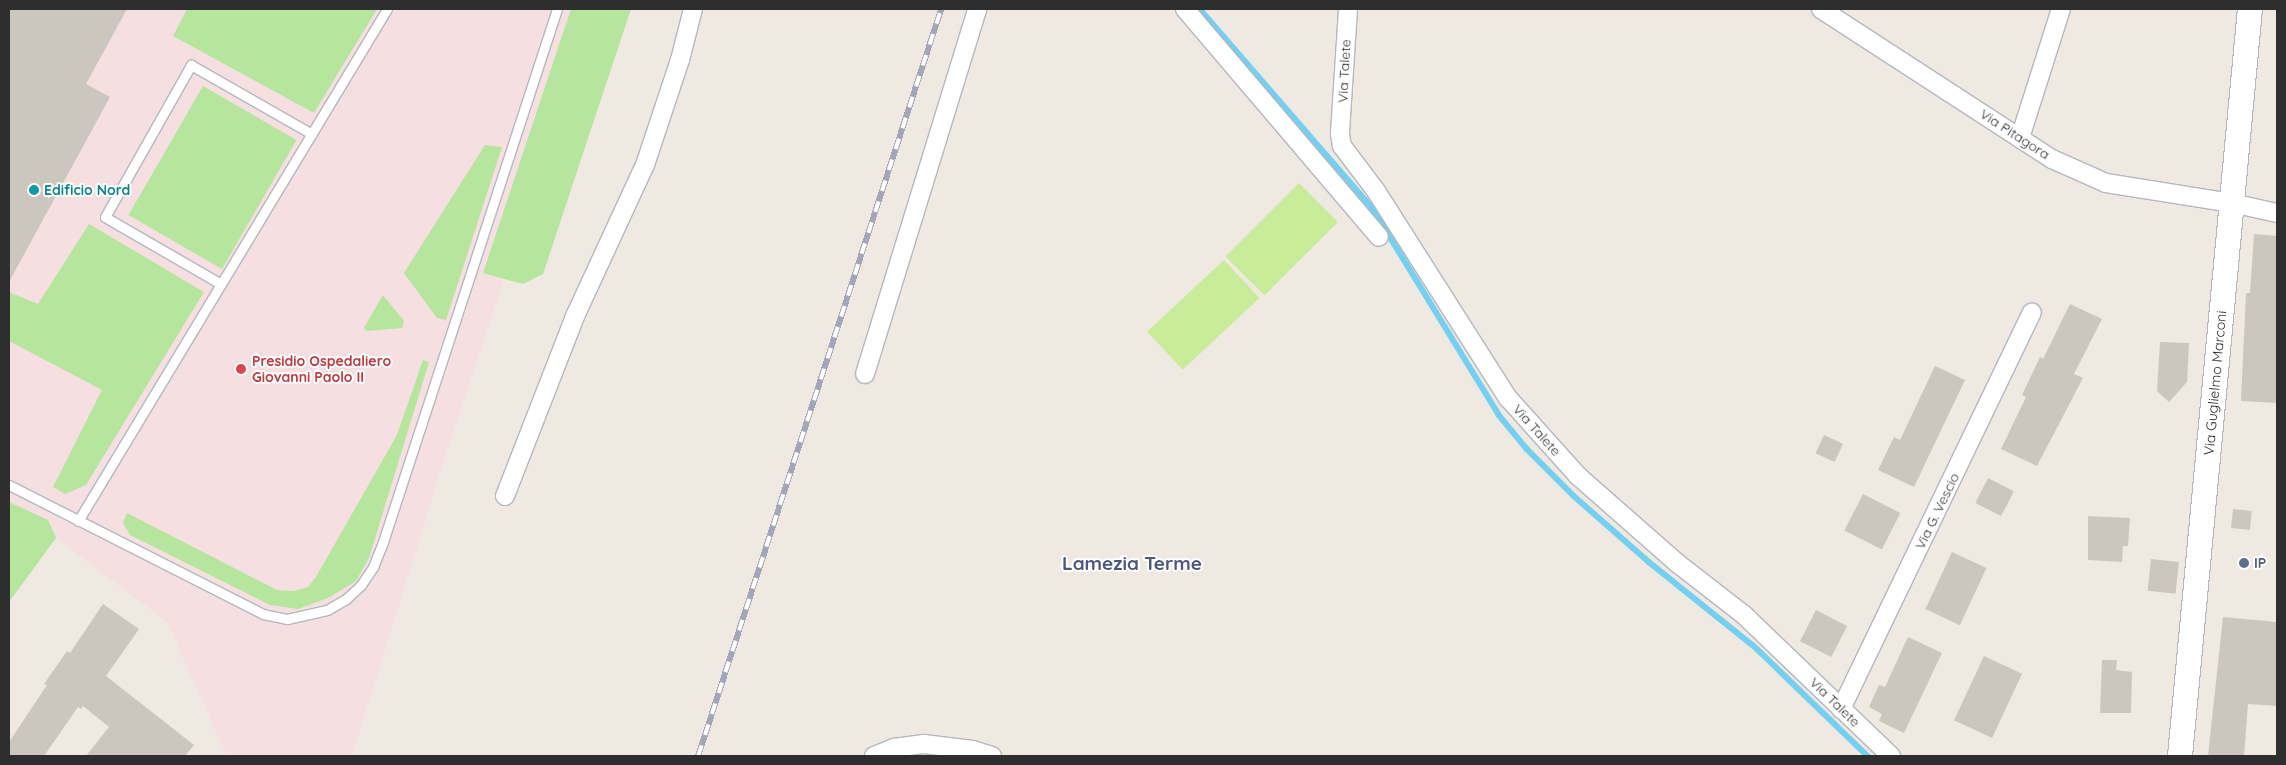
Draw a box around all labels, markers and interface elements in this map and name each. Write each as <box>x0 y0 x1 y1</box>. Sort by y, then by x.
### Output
street label: Via Talete <box>1334 39 1354 103</box>
street label: Via Pitagora <box>1977 105 2053 163</box>
place label: Edificio Nord <box>44 182 130 198</box>
marker: Edificio Nord <box>28 184 40 196</box>
street label: Via Guglielmo Marconi <box>2200 310 2230 456</box>
place label: Presidio Ospedaliero Giovanni Paolo II <box>252 353 391 386</box>
marker: Presidio Ospedaliero Giovanni Paolo II <box>234 362 248 376</box>
street label: Via Talete <box>1509 401 1565 459</box>
street label: Via G. Vescio <box>1911 470 1963 552</box>
district label: Lamezia Terme <box>1062 553 1202 575</box>
place label: IP <box>2254 555 2266 571</box>
marker: IP <box>2238 557 2250 569</box>
street label: Via Talete <box>1806 674 1864 730</box>

